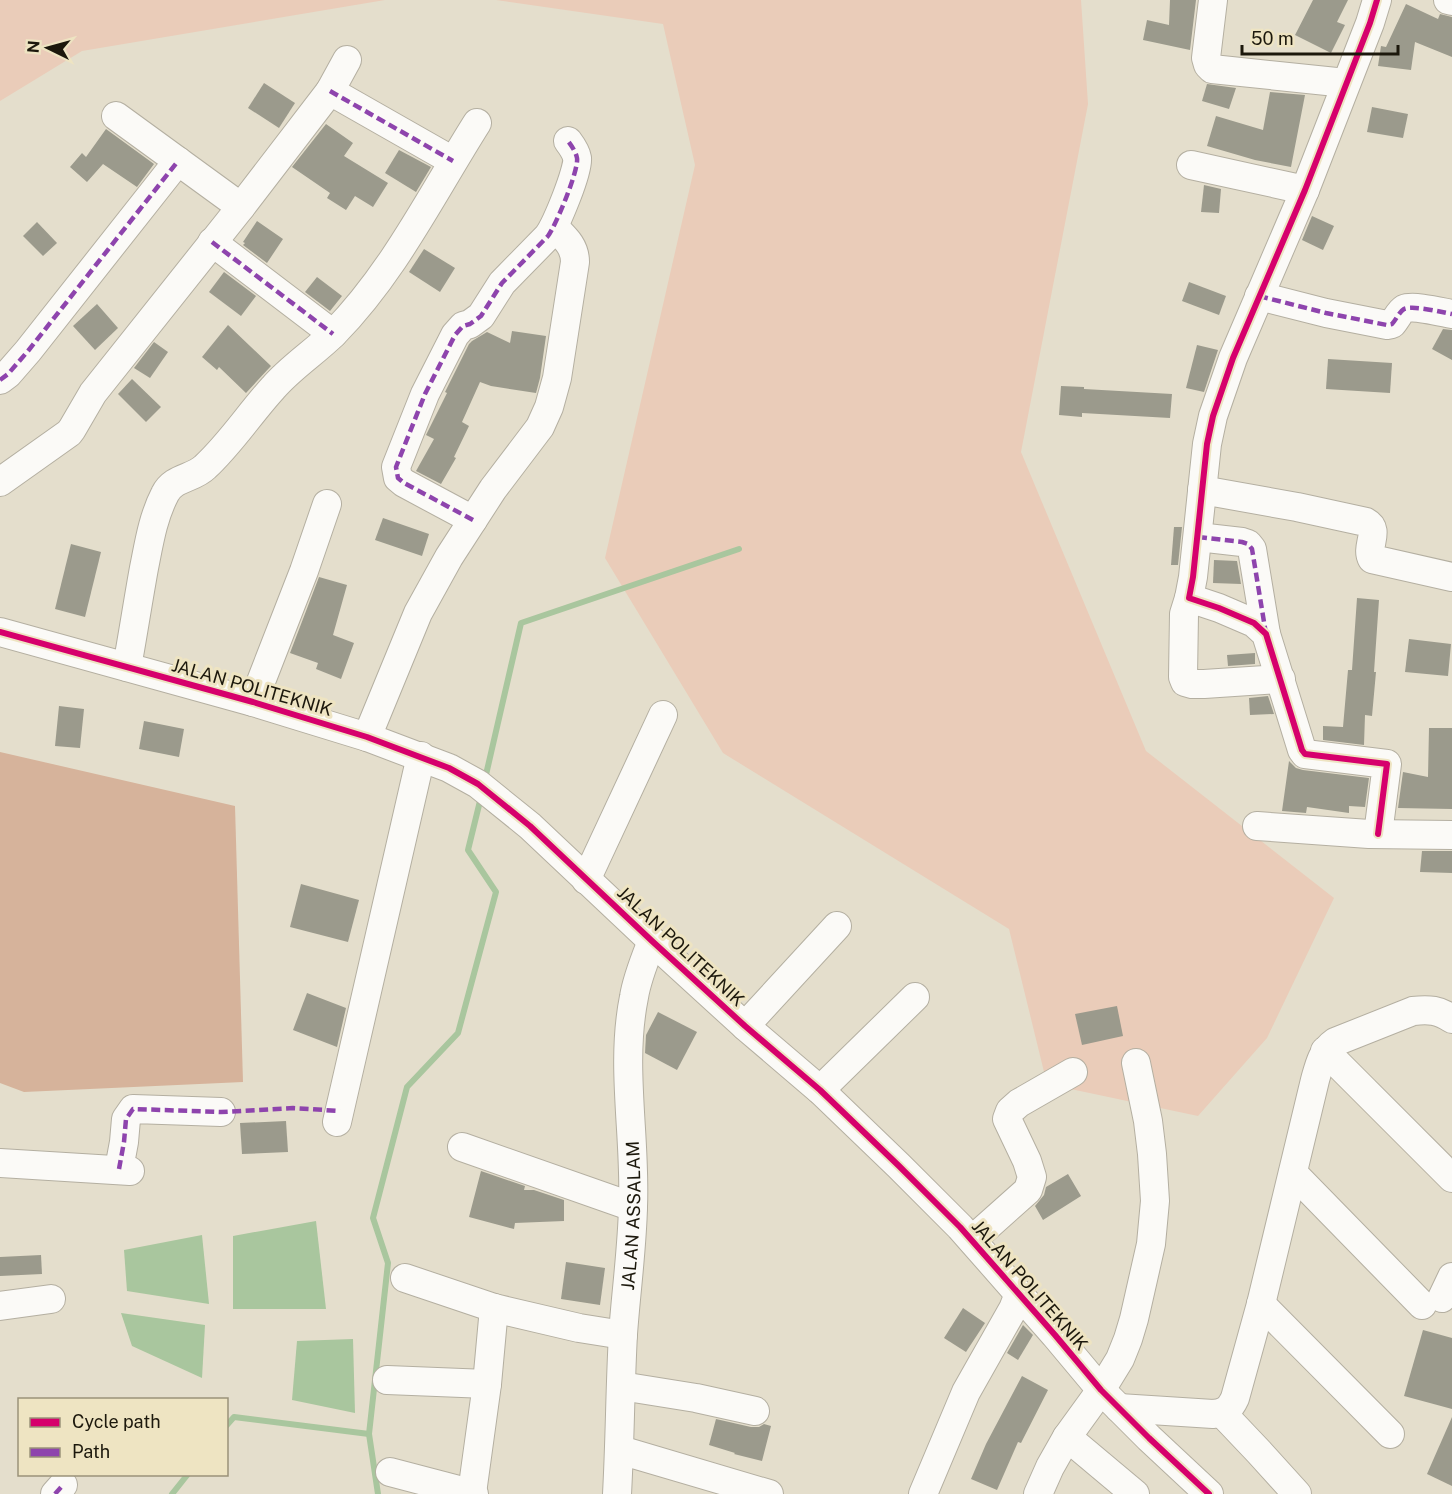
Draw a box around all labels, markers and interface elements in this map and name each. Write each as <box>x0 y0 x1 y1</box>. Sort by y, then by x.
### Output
north arrow <box>18 18 78 78</box>
scale bar <box>1242 18 1398 56</box>
text: 50 m <box>1251 28 1294 49</box>
text: N <box>24 40 44 54</box>
street label: JALAN POLITEKNIK <box>169 654 335 720</box>
street label: JALAN POLITEKNIK <box>613 882 749 1010</box>
street label: JALAN ASSALAM <box>616 1140 644 1291</box>
street label: JALAN POLITEKNIK <box>968 1215 1092 1355</box>
legend <box>18 1398 228 1476</box>
text: Cycle path <box>72 1411 161 1432</box>
text: Path <box>72 1441 110 1462</box>

